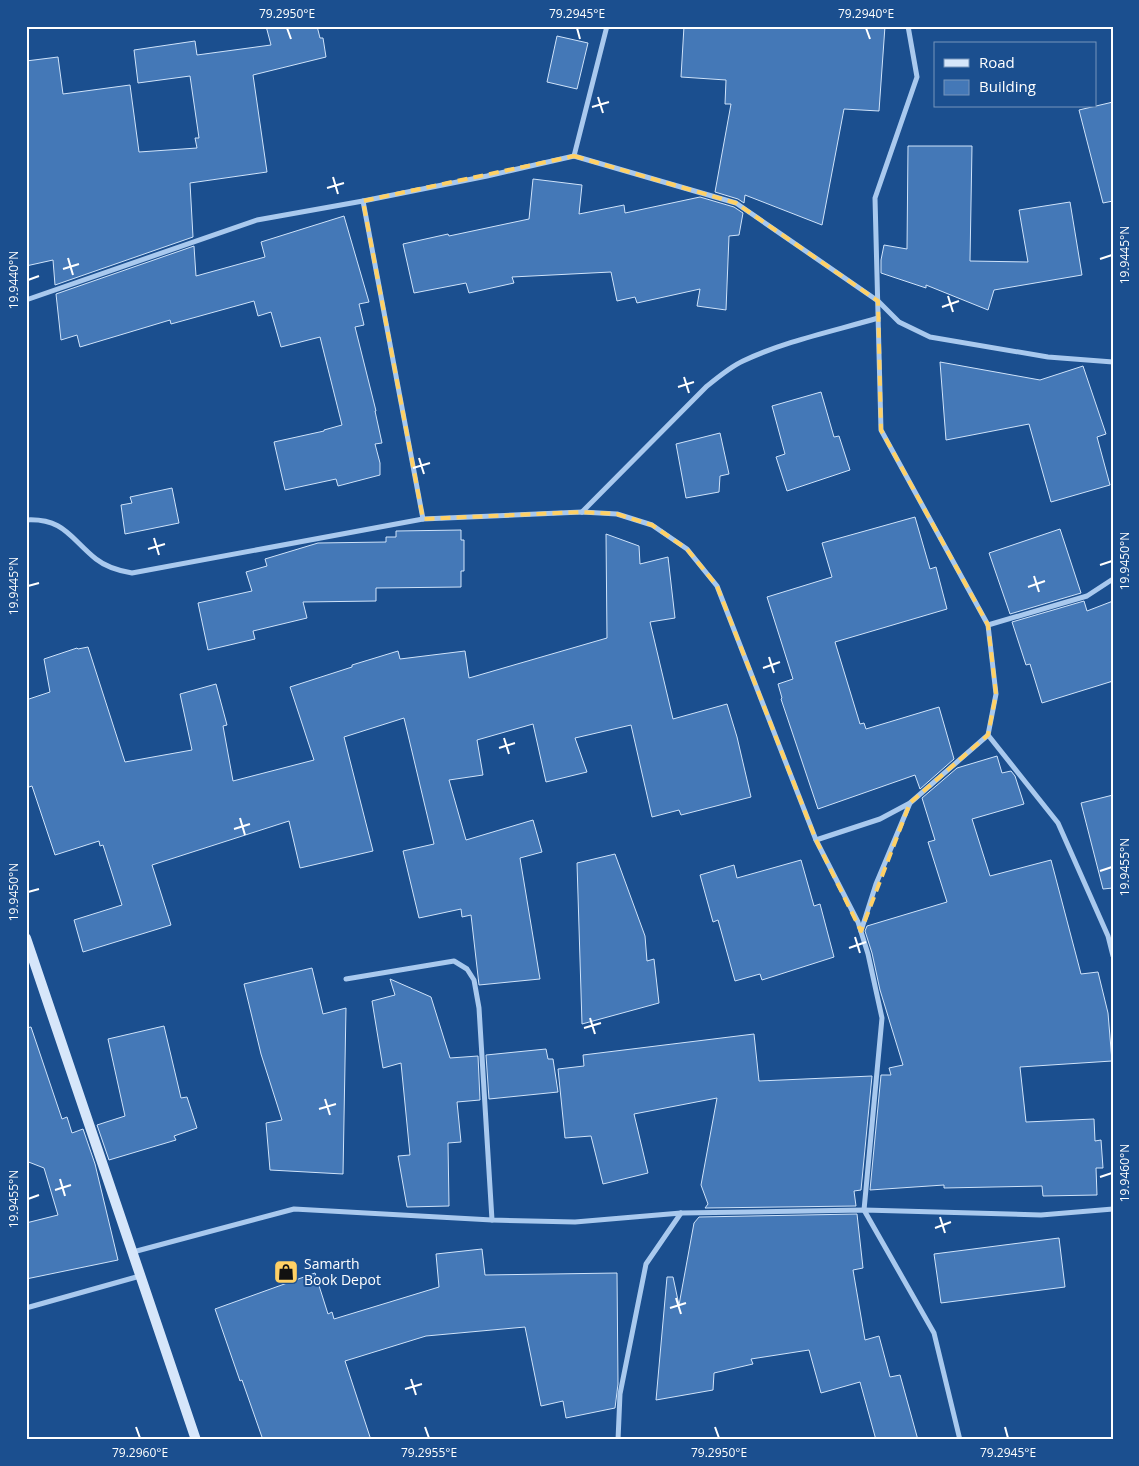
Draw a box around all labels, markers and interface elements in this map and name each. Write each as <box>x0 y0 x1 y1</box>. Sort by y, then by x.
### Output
text: 79.2950°E <box>259 5 315 22</box>
text: 79.2945°E <box>549 5 605 22</box>
text: 79.2940°E <box>838 5 894 22</box>
legend <box>934 42 1096 108</box>
text: Road <box>979 52 1015 72</box>
text: Building <box>979 76 1036 96</box>
text: 19.9445°N <box>1116 226 1133 284</box>
text: 19.9440°N <box>5 251 22 309</box>
text: 19.9450°N <box>1116 532 1133 590</box>
text: 19.9445°N <box>5 557 22 615</box>
text: 19.9455°N <box>1116 838 1133 896</box>
text: 19.9450°N <box>5 863 22 921</box>
text: 19.9460°N <box>1116 1144 1133 1202</box>
text: 19.9455°N <box>5 1170 22 1228</box>
place label: Samarth Book Depot <box>304 1254 381 1289</box>
shop icon: Samarth Book Depot <box>273 1259 299 1285</box>
text: 79.2960°E <box>112 1444 168 1461</box>
text: 79.2955°E <box>401 1444 457 1461</box>
text: 79.2950°E <box>691 1444 747 1461</box>
text: 79.2945°E <box>980 1444 1036 1461</box>

